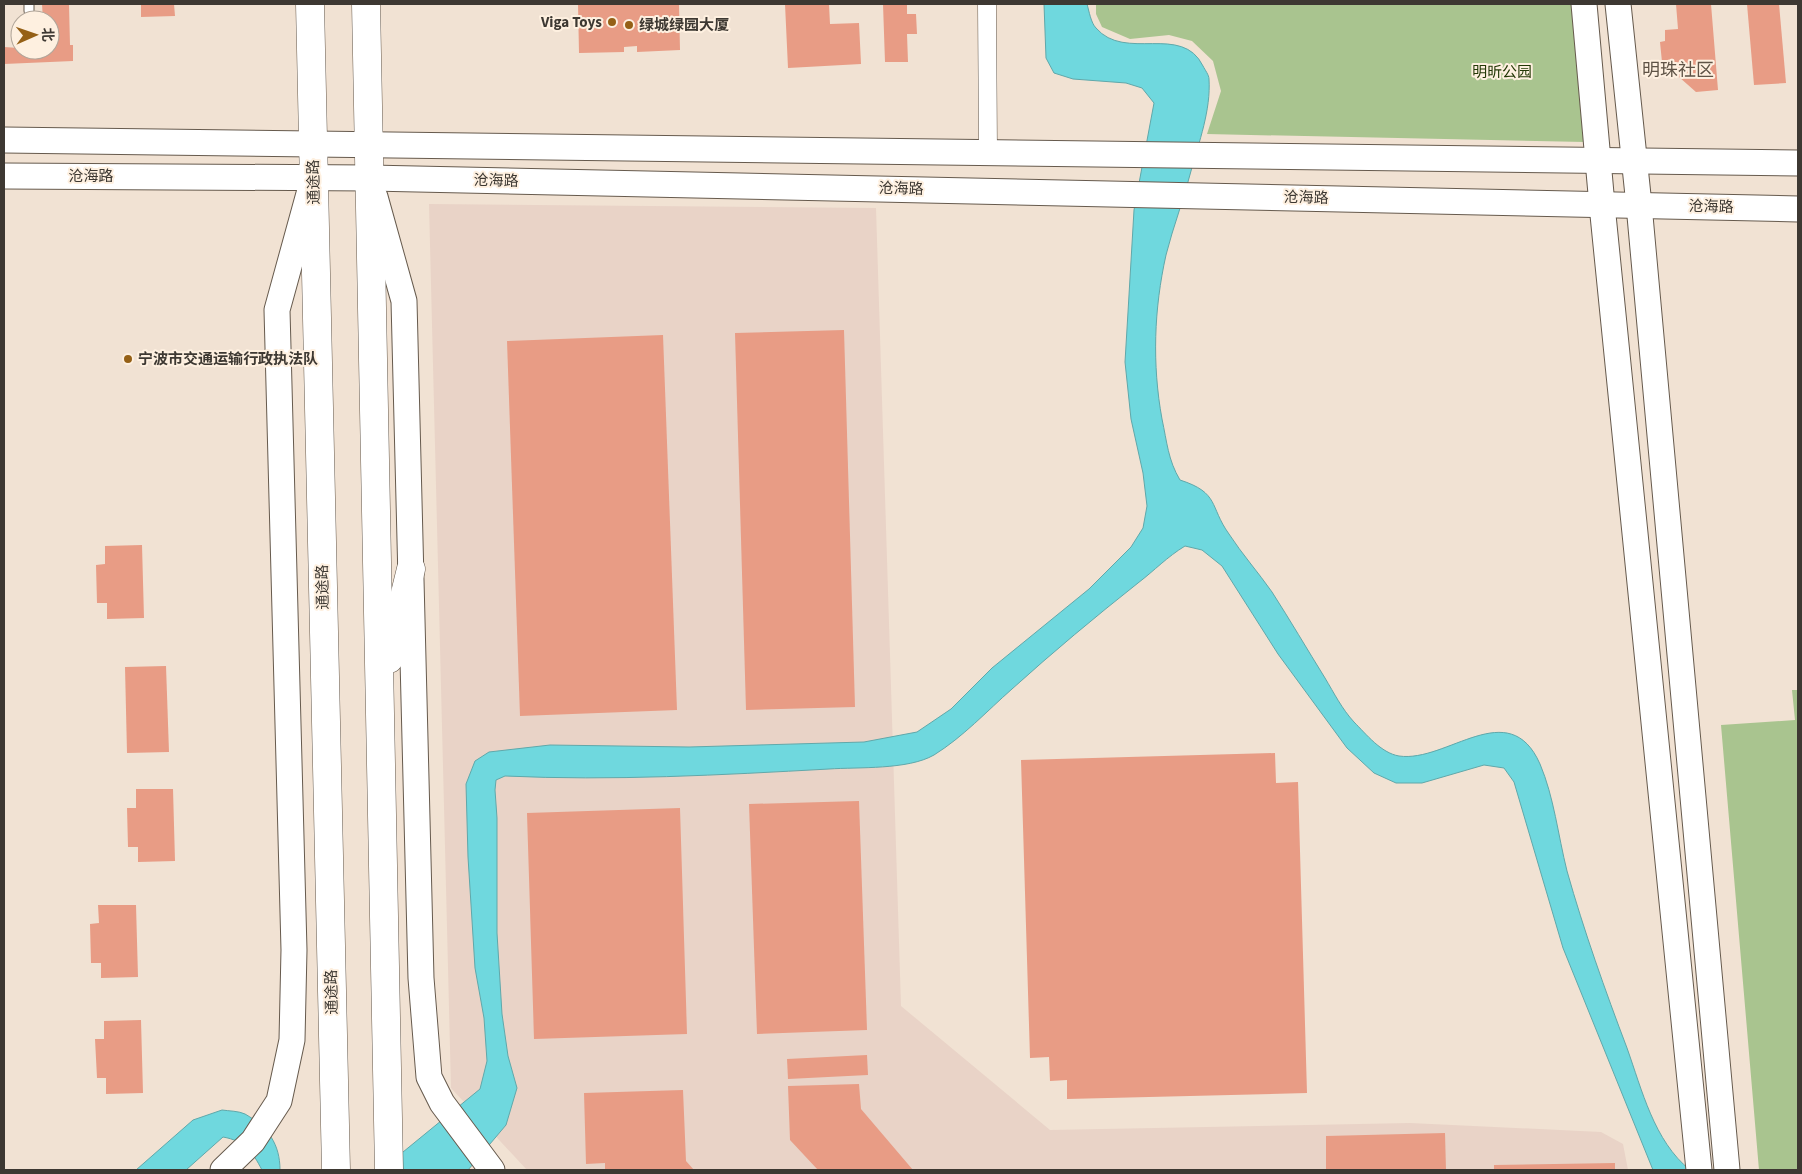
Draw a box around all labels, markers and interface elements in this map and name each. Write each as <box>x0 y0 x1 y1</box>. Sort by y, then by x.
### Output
north arrow <box>10 10 60 60</box>
place label: Viga Toys <box>540 12 602 33</box>
place label: 绿城绿园大厦 <box>639 15 729 36</box>
marker: Viga Toys <box>606 16 618 28</box>
marker: 绿城绿园大厦 <box>623 19 635 31</box>
text: 北 <box>37 27 57 42</box>
district label: 明珠社区 <box>1642 58 1714 83</box>
park label: 明昕公园 <box>1472 62 1532 83</box>
street label: 通途路 <box>303 159 325 205</box>
street label: 沧海路 <box>68 166 114 187</box>
street label: 沧海路 <box>473 170 519 192</box>
street label: 沧海路 <box>878 178 924 200</box>
street label: 沧海路 <box>1283 187 1329 209</box>
street label: 沧海路 <box>1688 196 1734 218</box>
place label: 宁波市交通运输行政执法队 <box>138 349 318 370</box>
marker: 宁波市交通运输行政执法队 <box>122 353 134 365</box>
street label: 通途路 <box>312 564 334 610</box>
street label: 通途路 <box>321 969 343 1015</box>

